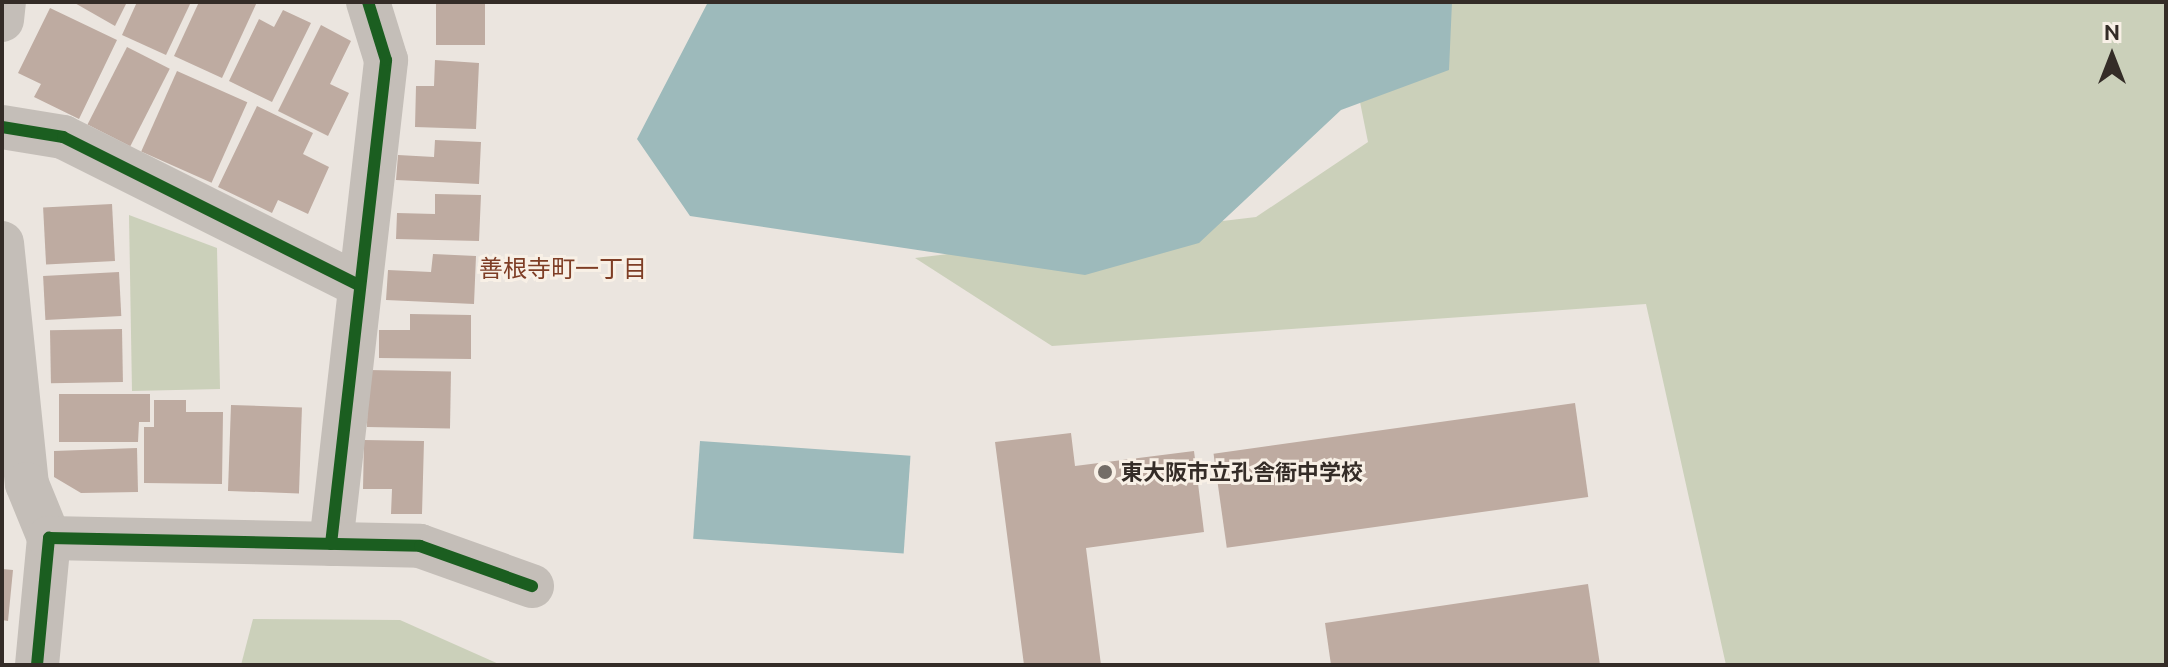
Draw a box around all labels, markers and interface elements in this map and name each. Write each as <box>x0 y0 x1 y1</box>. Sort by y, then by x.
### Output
north arrow <box>2072 16 2152 96</box>
text: N <box>2104 19 2120 44</box>
district label: 善根寺町一丁目 <box>479 255 647 283</box>
place label: 東大阪市立孔舎衙中学校 <box>1121 459 1363 485</box>
marker: 東大阪市立孔舎衙中学校 <box>1096 463 1114 481</box>

